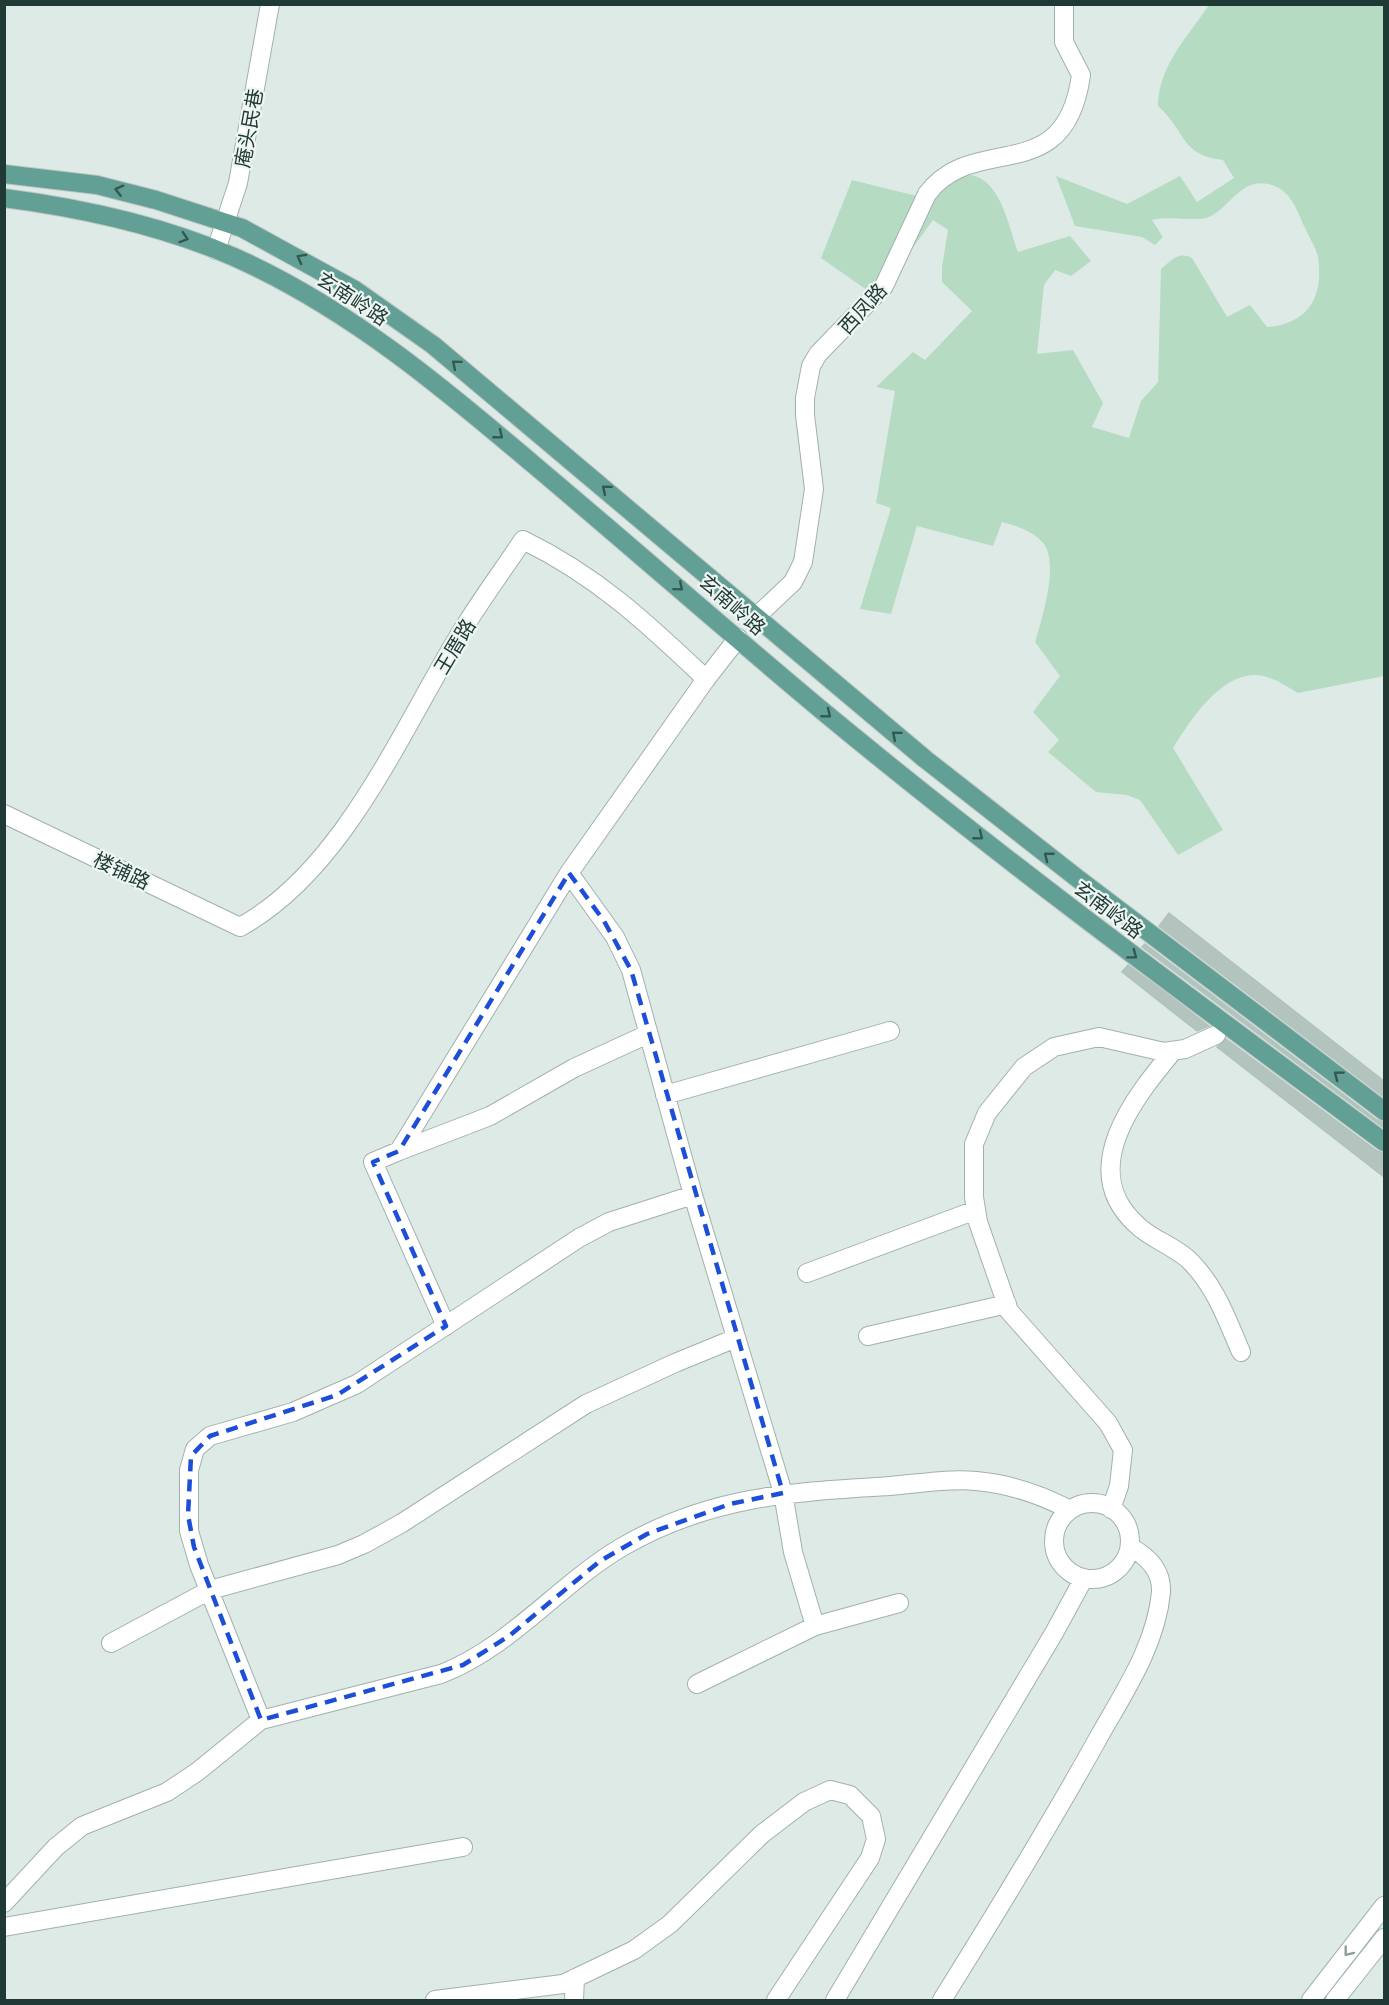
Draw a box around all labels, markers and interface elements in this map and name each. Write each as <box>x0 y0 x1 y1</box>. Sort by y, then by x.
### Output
street label: 庵头民巷 <box>229 87 267 169</box>
one-way arrow <box>114 185 124 198</box>
one-way arrow <box>178 231 189 244</box>
one-way arrow <box>297 254 307 265</box>
street label: 玄南岭路 <box>313 266 393 330</box>
street label: 西凤路 <box>833 278 891 338</box>
one-way arrow <box>452 361 463 372</box>
one-way arrow <box>492 428 503 439</box>
one-way arrow <box>602 485 613 496</box>
street label: 玄南岭路 <box>695 569 771 639</box>
one-way arrow <box>672 580 683 591</box>
street label: 王厝路 <box>428 614 480 678</box>
one-way arrow <box>820 707 831 718</box>
one-way arrow <box>892 731 903 742</box>
one-way arrow <box>972 829 983 840</box>
street label: 楼铺路 <box>90 846 154 894</box>
one-way arrow <box>1044 853 1055 864</box>
street label: 玄南岭路 <box>1070 875 1148 943</box>
one-way arrow <box>1127 948 1138 959</box>
one-way arrow <box>1333 1072 1344 1083</box>
one-way arrow <box>1345 1945 1356 1956</box>

